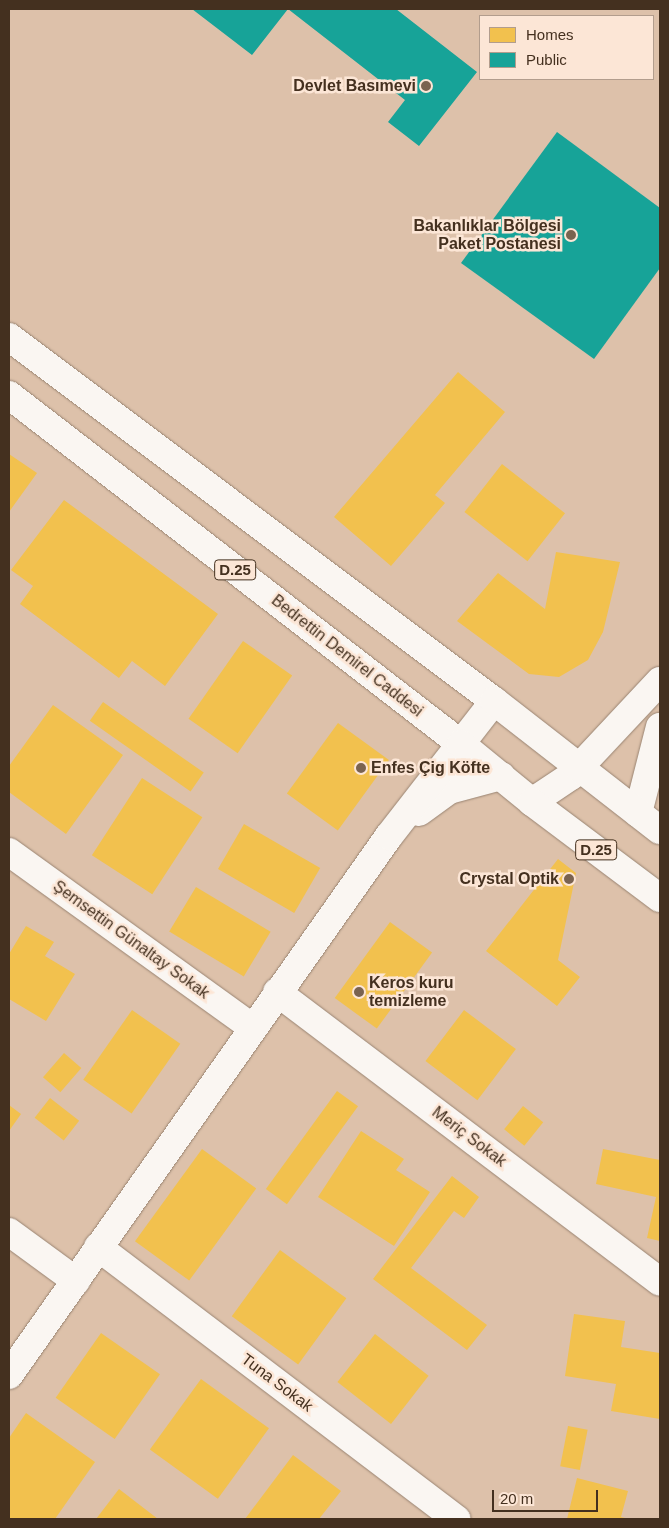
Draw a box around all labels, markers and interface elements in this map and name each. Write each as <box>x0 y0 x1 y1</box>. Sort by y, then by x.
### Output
legend <box>479 15 654 80</box>
text: Homes <box>526 26 574 43</box>
text: Public <box>526 51 567 68</box>
place label: Devlet Basımevi <box>293 76 416 96</box>
marker: Devlet Basımevi <box>420 80 432 92</box>
place label: Bakanlıklar Bölgesi Paket Postanesi <box>413 216 561 254</box>
marker: Bakanlıklar Bölgesi Paket Postanesi <box>565 229 577 241</box>
road number: D.25 <box>214 558 256 582</box>
street label: Bedrettin Demirel Caddesi <box>268 591 426 721</box>
place label: Enfes Çig Köfte <box>371 758 490 778</box>
marker: Enfes Çig Köfte <box>355 762 367 774</box>
road number: D.25 <box>575 838 617 862</box>
place label: Crystal Optik <box>459 869 559 889</box>
marker: Crystal Optik <box>563 873 575 885</box>
street label: Şemsettin Günaltay Sokak <box>49 877 213 1003</box>
place label: Keros kuru temizleme <box>369 973 453 1011</box>
marker: Keros kuru temizleme <box>353 986 365 998</box>
street label: Meriç Sokak <box>428 1103 510 1171</box>
street label: Tuna Sokak <box>237 1350 317 1416</box>
scale bar <box>494 1480 600 1512</box>
text: 20 m <box>500 1490 533 1507</box>

